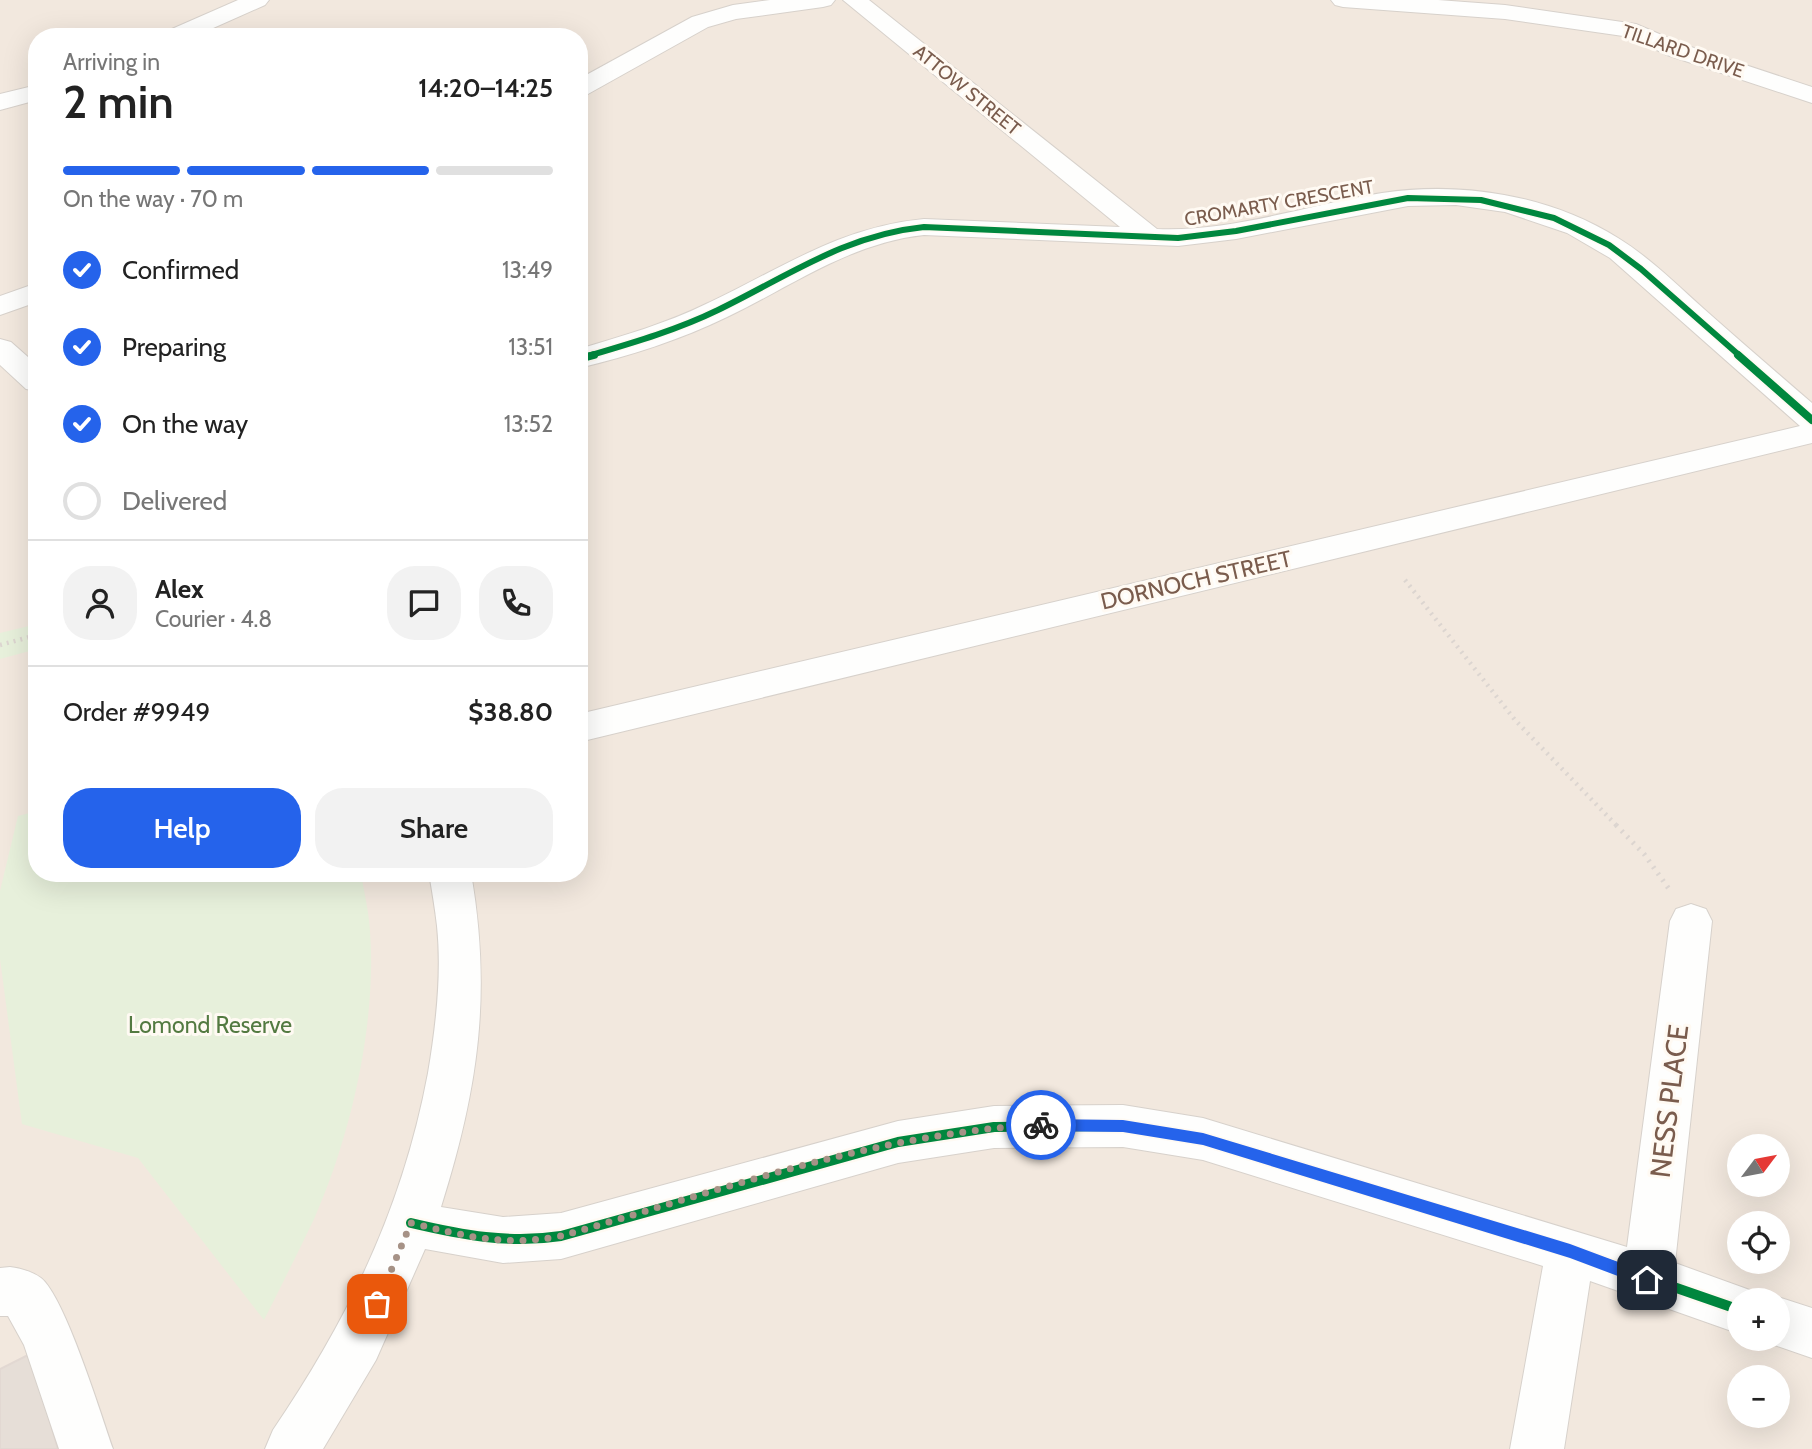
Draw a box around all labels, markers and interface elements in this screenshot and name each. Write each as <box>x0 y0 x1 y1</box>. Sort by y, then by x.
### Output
street label: TILLARD DRIVE <box>1619 19 1747 83</box>
street label: ATTOW STREET <box>909 40 1025 140</box>
text: Arriving in <box>63 48 160 76</box>
text: 14:20–14:25 <box>418 72 553 104</box>
text: 2 min <box>63 74 174 130</box>
street label: CROMARTY CRESCENT <box>1183 175 1375 231</box>
text: On the way · 70 m <box>63 185 243 213</box>
icon: check <box>63 251 101 289</box>
text: Confirmed <box>122 254 239 286</box>
text: 13:49 <box>502 256 553 284</box>
icon: check <box>63 328 101 366</box>
text: Preparing <box>122 331 226 363</box>
text: 13:51 <box>508 333 553 361</box>
icon: check <box>63 405 101 443</box>
text: On the way <box>122 408 248 440</box>
text: 13:52 <box>504 410 553 438</box>
text: Delivered <box>122 485 227 517</box>
street label: DORNOCH STREET <box>1098 544 1294 616</box>
button: person <box>63 566 137 640</box>
button: chat <box>387 566 461 640</box>
button: phone <box>479 566 553 640</box>
text: Alex <box>155 573 204 605</box>
text: Courier · 4.8 <box>155 605 272 633</box>
text: Order #9949 <box>63 696 210 728</box>
text: $38.80 <box>468 696 553 728</box>
button: Help <box>63 788 301 868</box>
button: Share <box>315 788 553 868</box>
park label: Lomond Reserve <box>128 1011 292 1039</box>
street label: NESS PLACE <box>1643 1023 1695 1179</box>
courier <box>1006 1090 1076 1160</box>
icon: bike <box>1022 1106 1060 1144</box>
north arrow <box>1727 1134 1790 1197</box>
map controls <box>1727 1134 1790 1428</box>
button: locate <box>1727 1211 1790 1274</box>
pin <box>1617 1250 1677 1310</box>
icon: home <box>1628 1261 1666 1299</box>
pin <box>347 1274 407 1334</box>
icon: bag <box>358 1285 396 1323</box>
button: + <box>1727 1288 1790 1351</box>
button: − <box>1727 1365 1790 1428</box>

